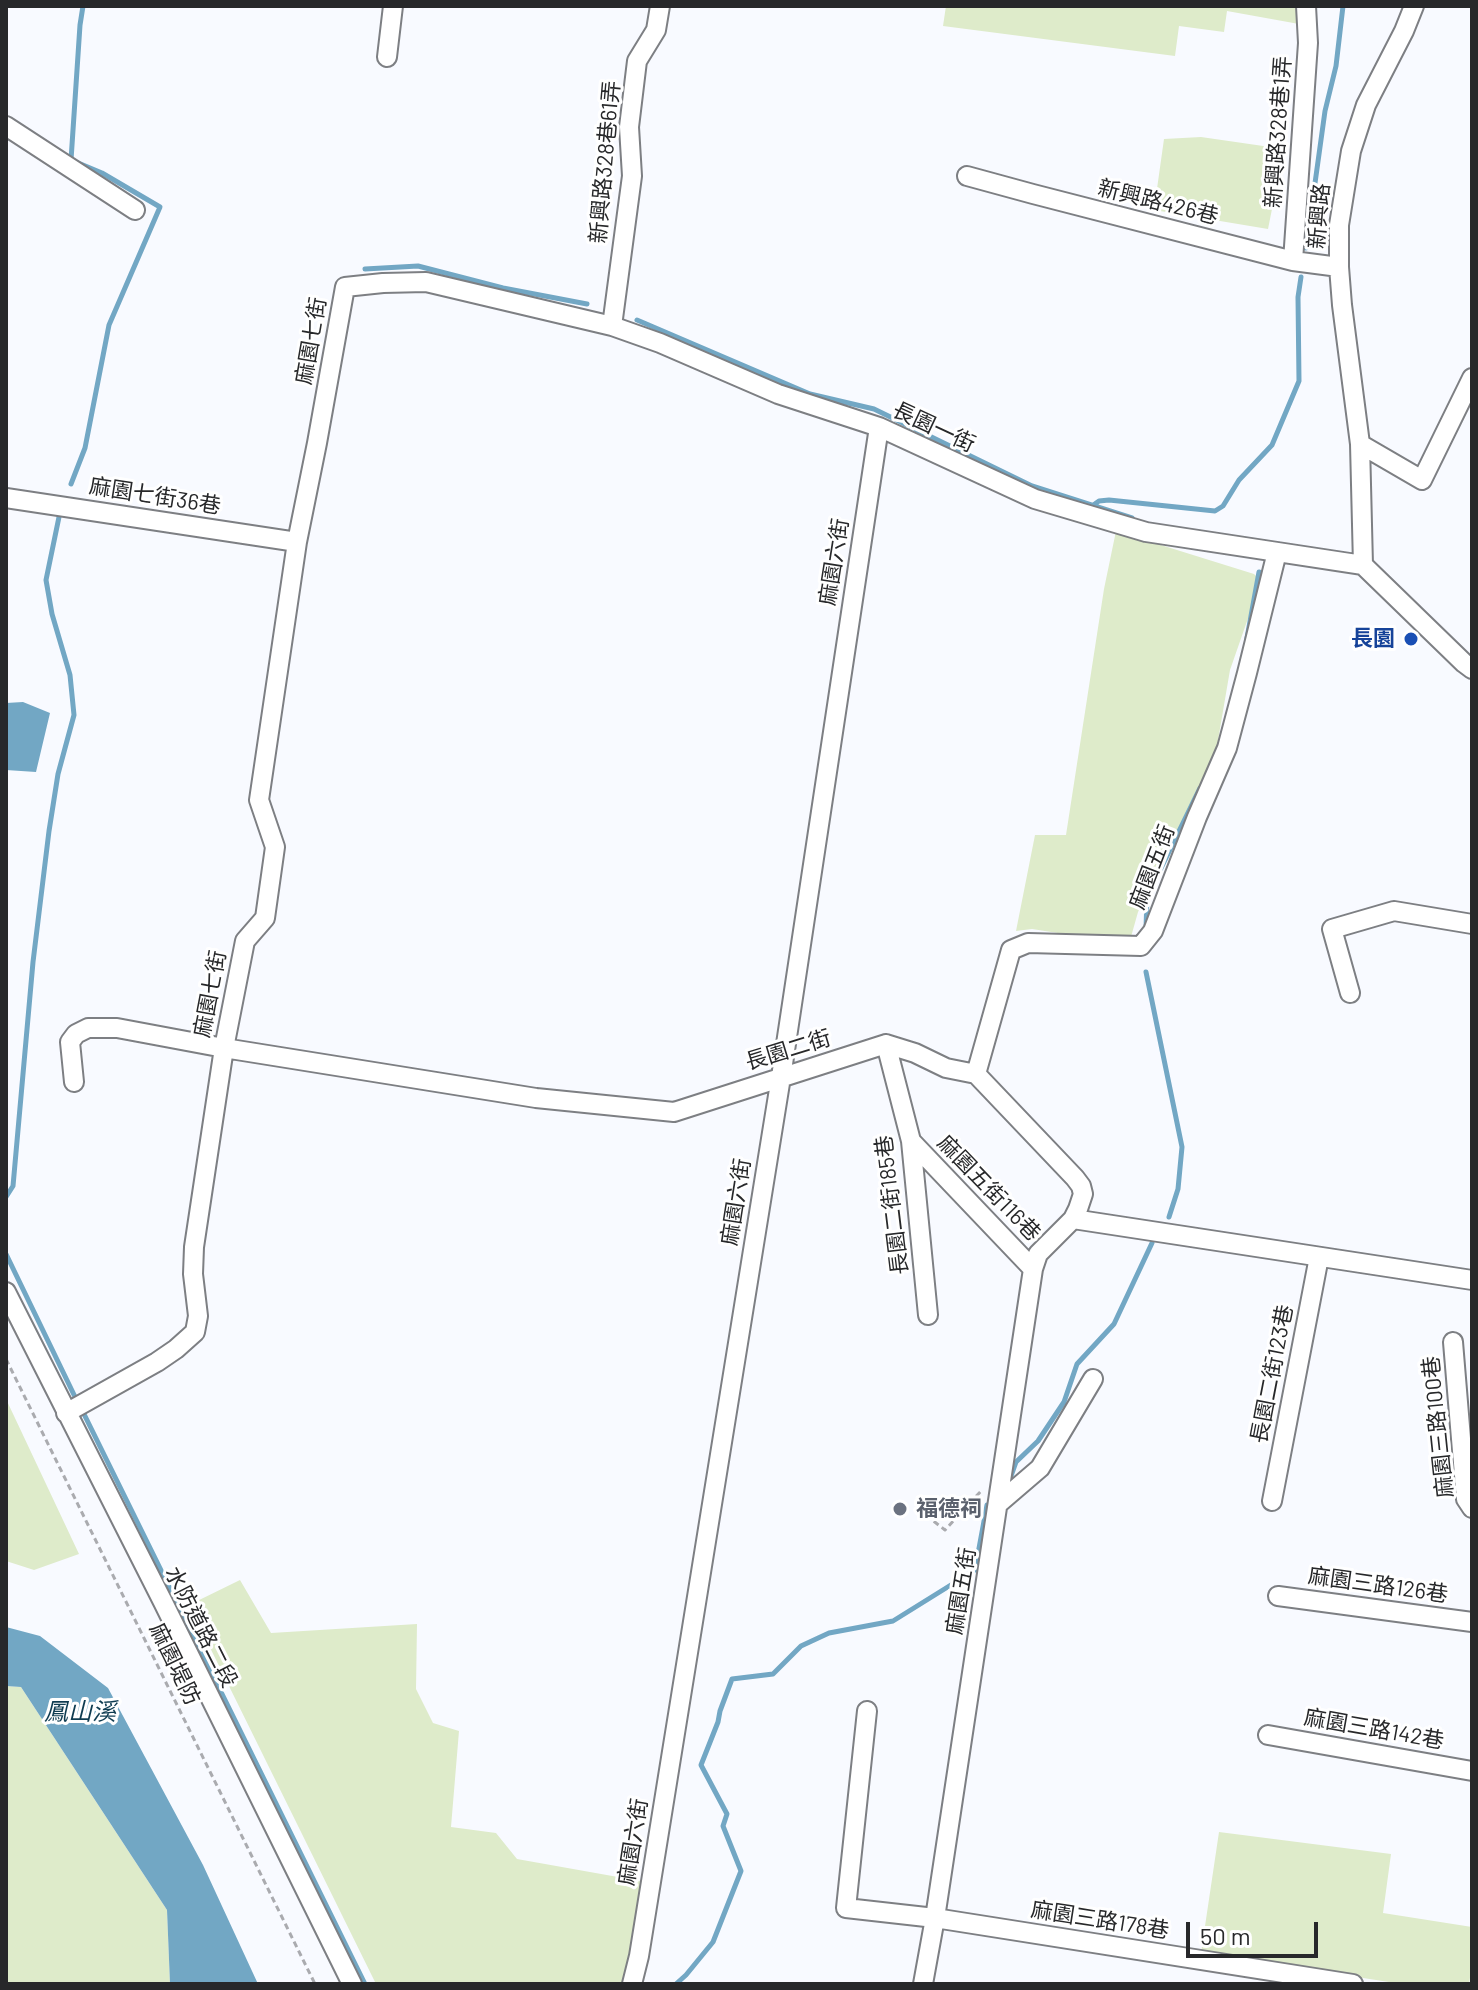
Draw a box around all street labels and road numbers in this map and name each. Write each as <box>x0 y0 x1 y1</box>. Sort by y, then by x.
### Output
street label: 新興路328巷1弄 <box>1260 55 1296 209</box>
street label: 新興路328巷61弄 <box>585 80 625 244</box>
street label: 新興路426巷 <box>1095 174 1221 230</box>
street label: 新興路 <box>1303 182 1335 250</box>
street label: 麻園七街 <box>290 295 332 387</box>
street label: 長園一街 <box>889 396 979 458</box>
street label: 麻園七街36巷 <box>87 473 223 519</box>
street label: 麻園六街 <box>814 516 854 608</box>
street label: 麻園五街 <box>1124 821 1180 913</box>
street label: 麻園七街 <box>189 948 231 1040</box>
street label: 長園二街 <box>742 1025 834 1075</box>
street label: 麻園五街116巷 <box>932 1130 1046 1246</box>
street label: 長園二街185巷 <box>870 1134 914 1276</box>
street label: 麻園六街 <box>716 1156 756 1248</box>
street label: 長園二街123巷 <box>1246 1302 1298 1446</box>
street label: 麻園三路100巷 <box>1417 1355 1459 1499</box>
street label: 麻園五街 <box>941 1545 981 1637</box>
street label: 水防道路二段 <box>159 1562 243 1692</box>
street label: 麻園三路126巷 <box>1306 1562 1450 1608</box>
street label: 麻園堤防 <box>144 1619 206 1709</box>
street label: 麻園三路142巷 <box>1302 1704 1446 1754</box>
street label: 麻園六街 <box>613 1796 653 1888</box>
street label: 麻園三路178巷 <box>1029 1896 1171 1944</box>

